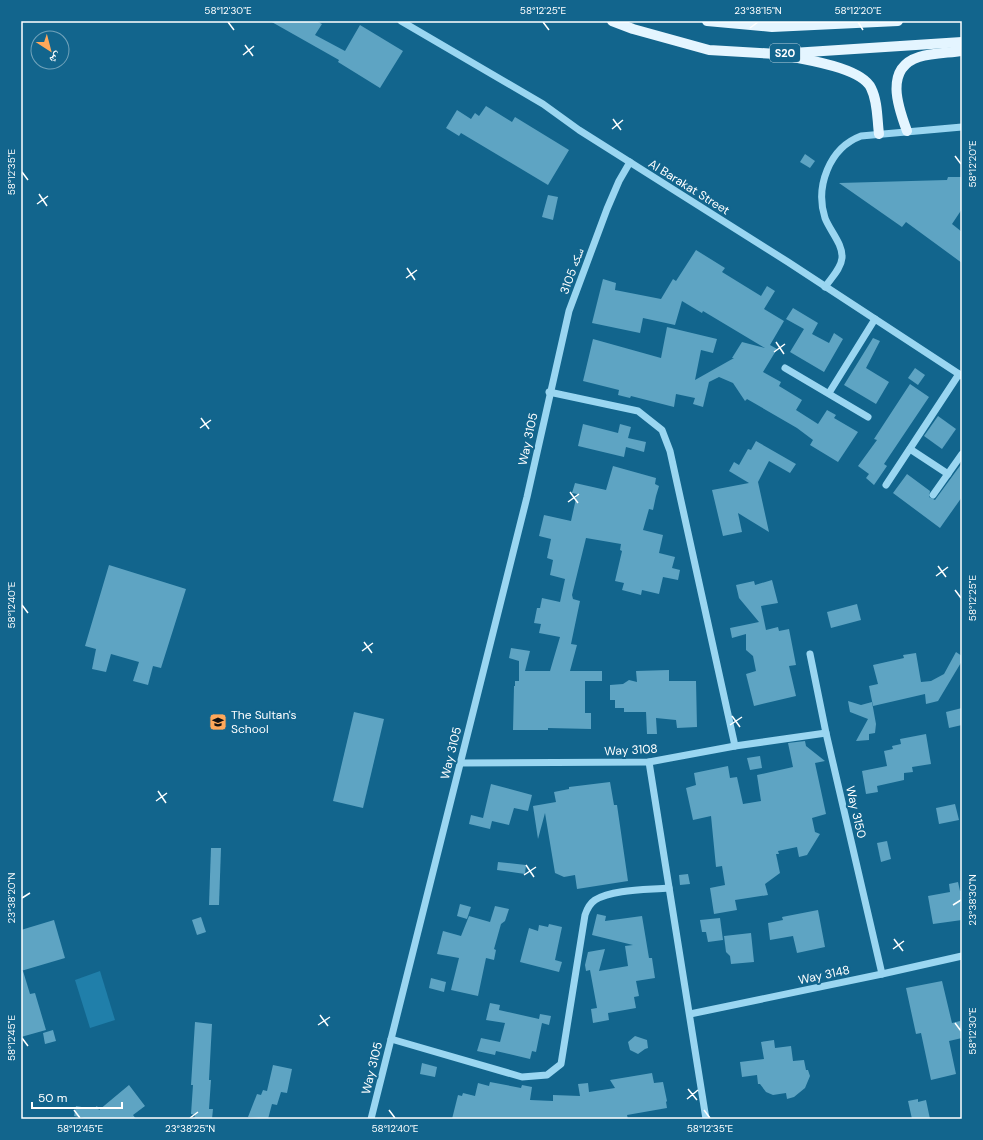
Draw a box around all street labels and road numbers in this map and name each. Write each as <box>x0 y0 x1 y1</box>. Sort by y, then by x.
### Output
road number: S20 <box>770 44 800 62</box>
street label: Al Barakat Street <box>645 156 733 219</box>
street label: سكه 3105 <box>556 246 588 296</box>
street label: Way 3105 <box>515 411 541 467</box>
street label: Way 3105 <box>437 725 465 781</box>
street label: Way 3108 <box>604 741 658 759</box>
street label: Way 3150 <box>842 784 870 840</box>
street label: Way 3148 <box>797 962 851 988</box>
street label: Way 3105 <box>358 1040 386 1096</box>

